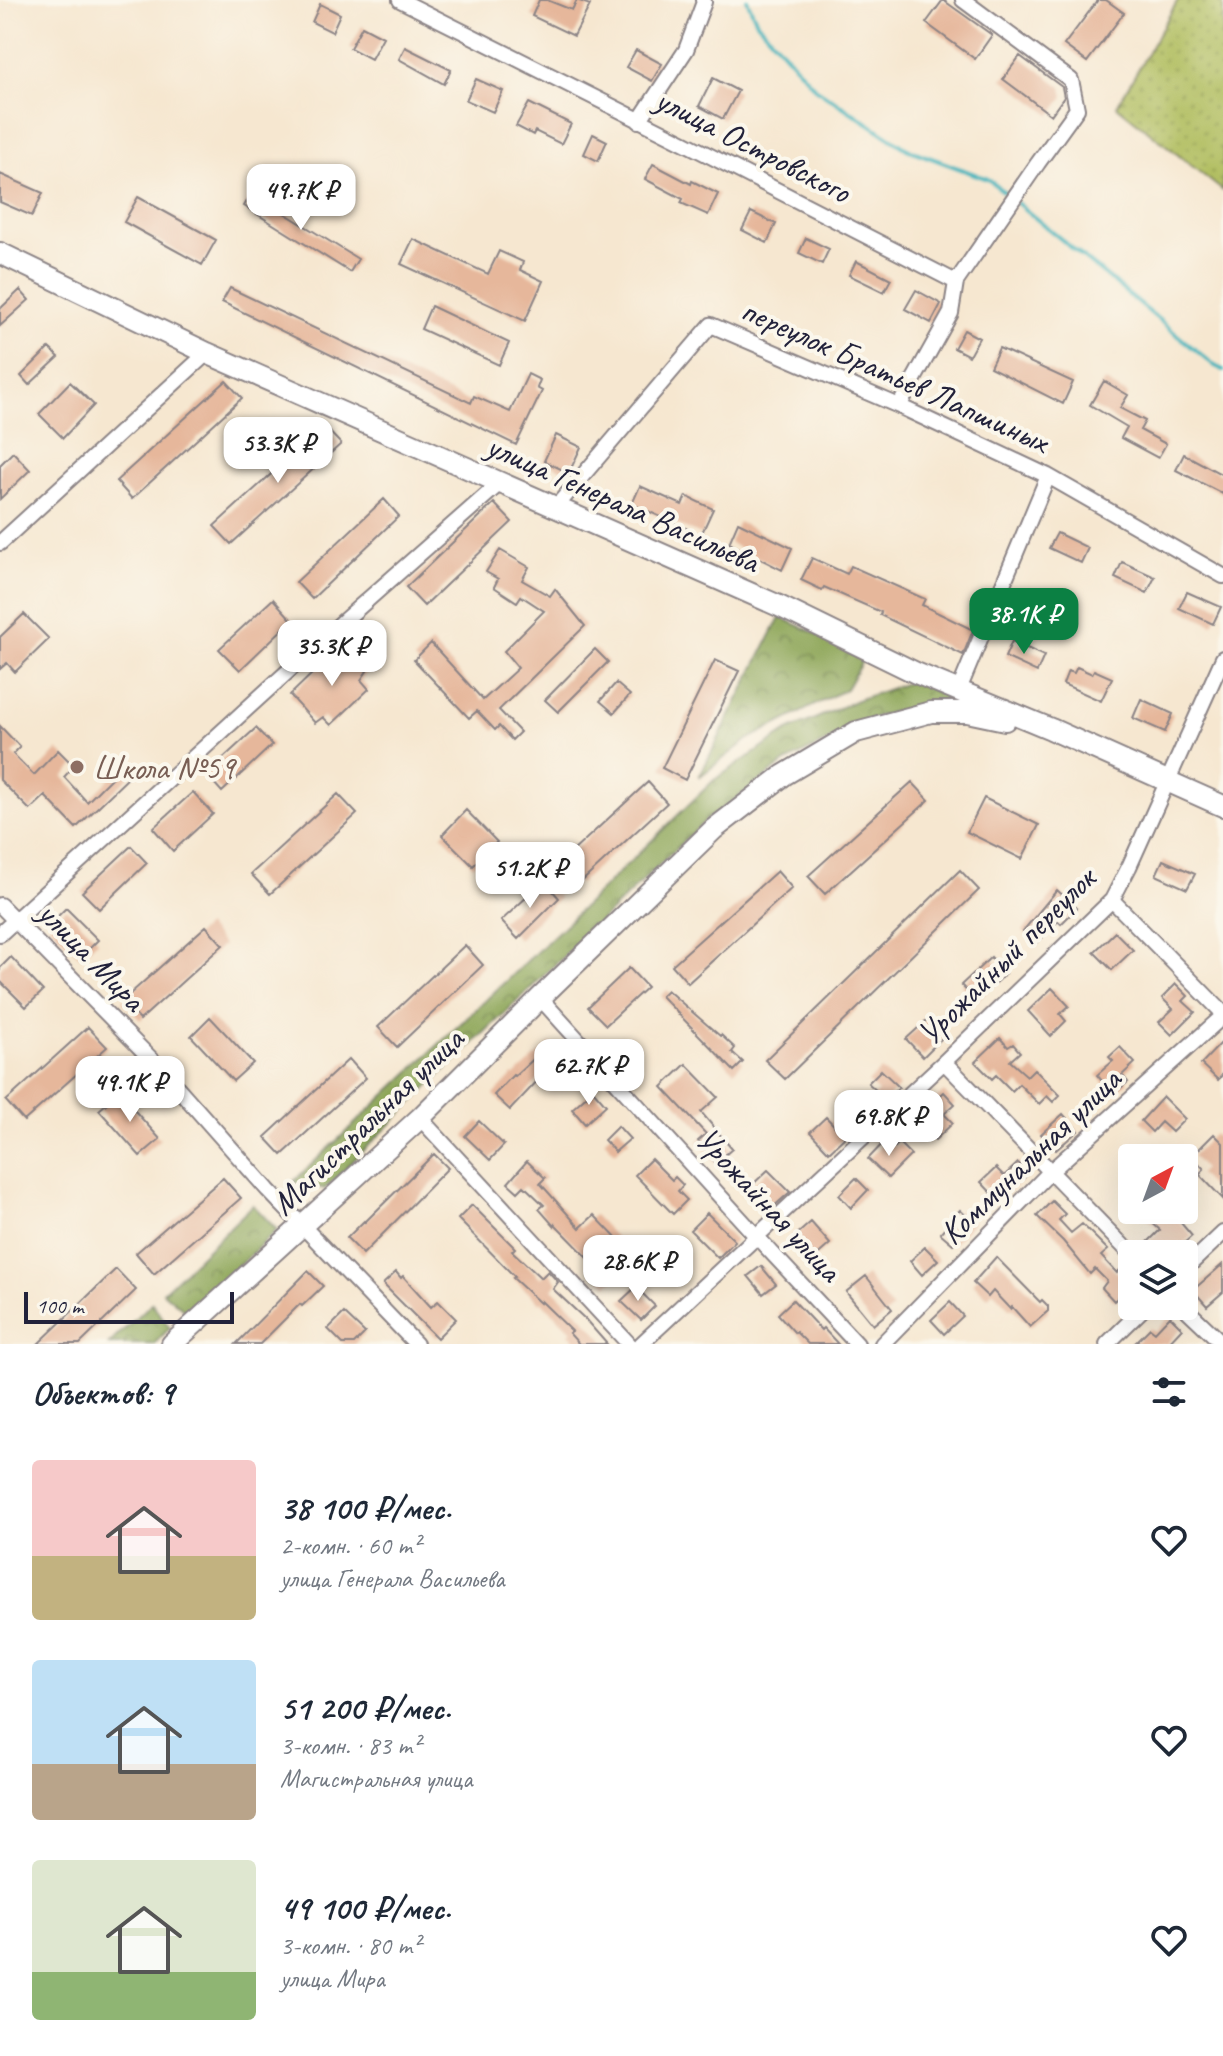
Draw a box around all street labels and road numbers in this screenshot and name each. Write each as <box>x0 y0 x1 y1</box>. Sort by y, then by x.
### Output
street label: улица Островского <box>647 77 859 213</box>
street label: переулок Братьев Лапшиных <box>735 288 1058 463</box>
street label: улица Генерала Васильева <box>478 423 768 583</box>
street label: Урожайный переулок <box>908 855 1107 1054</box>
street label: улица Мира <box>28 890 157 1022</box>
street label: Магистральная улица <box>262 1017 474 1224</box>
street label: Коммунальная улица <box>930 1057 1132 1253</box>
street label: Урожайная улица <box>687 1118 853 1292</box>

